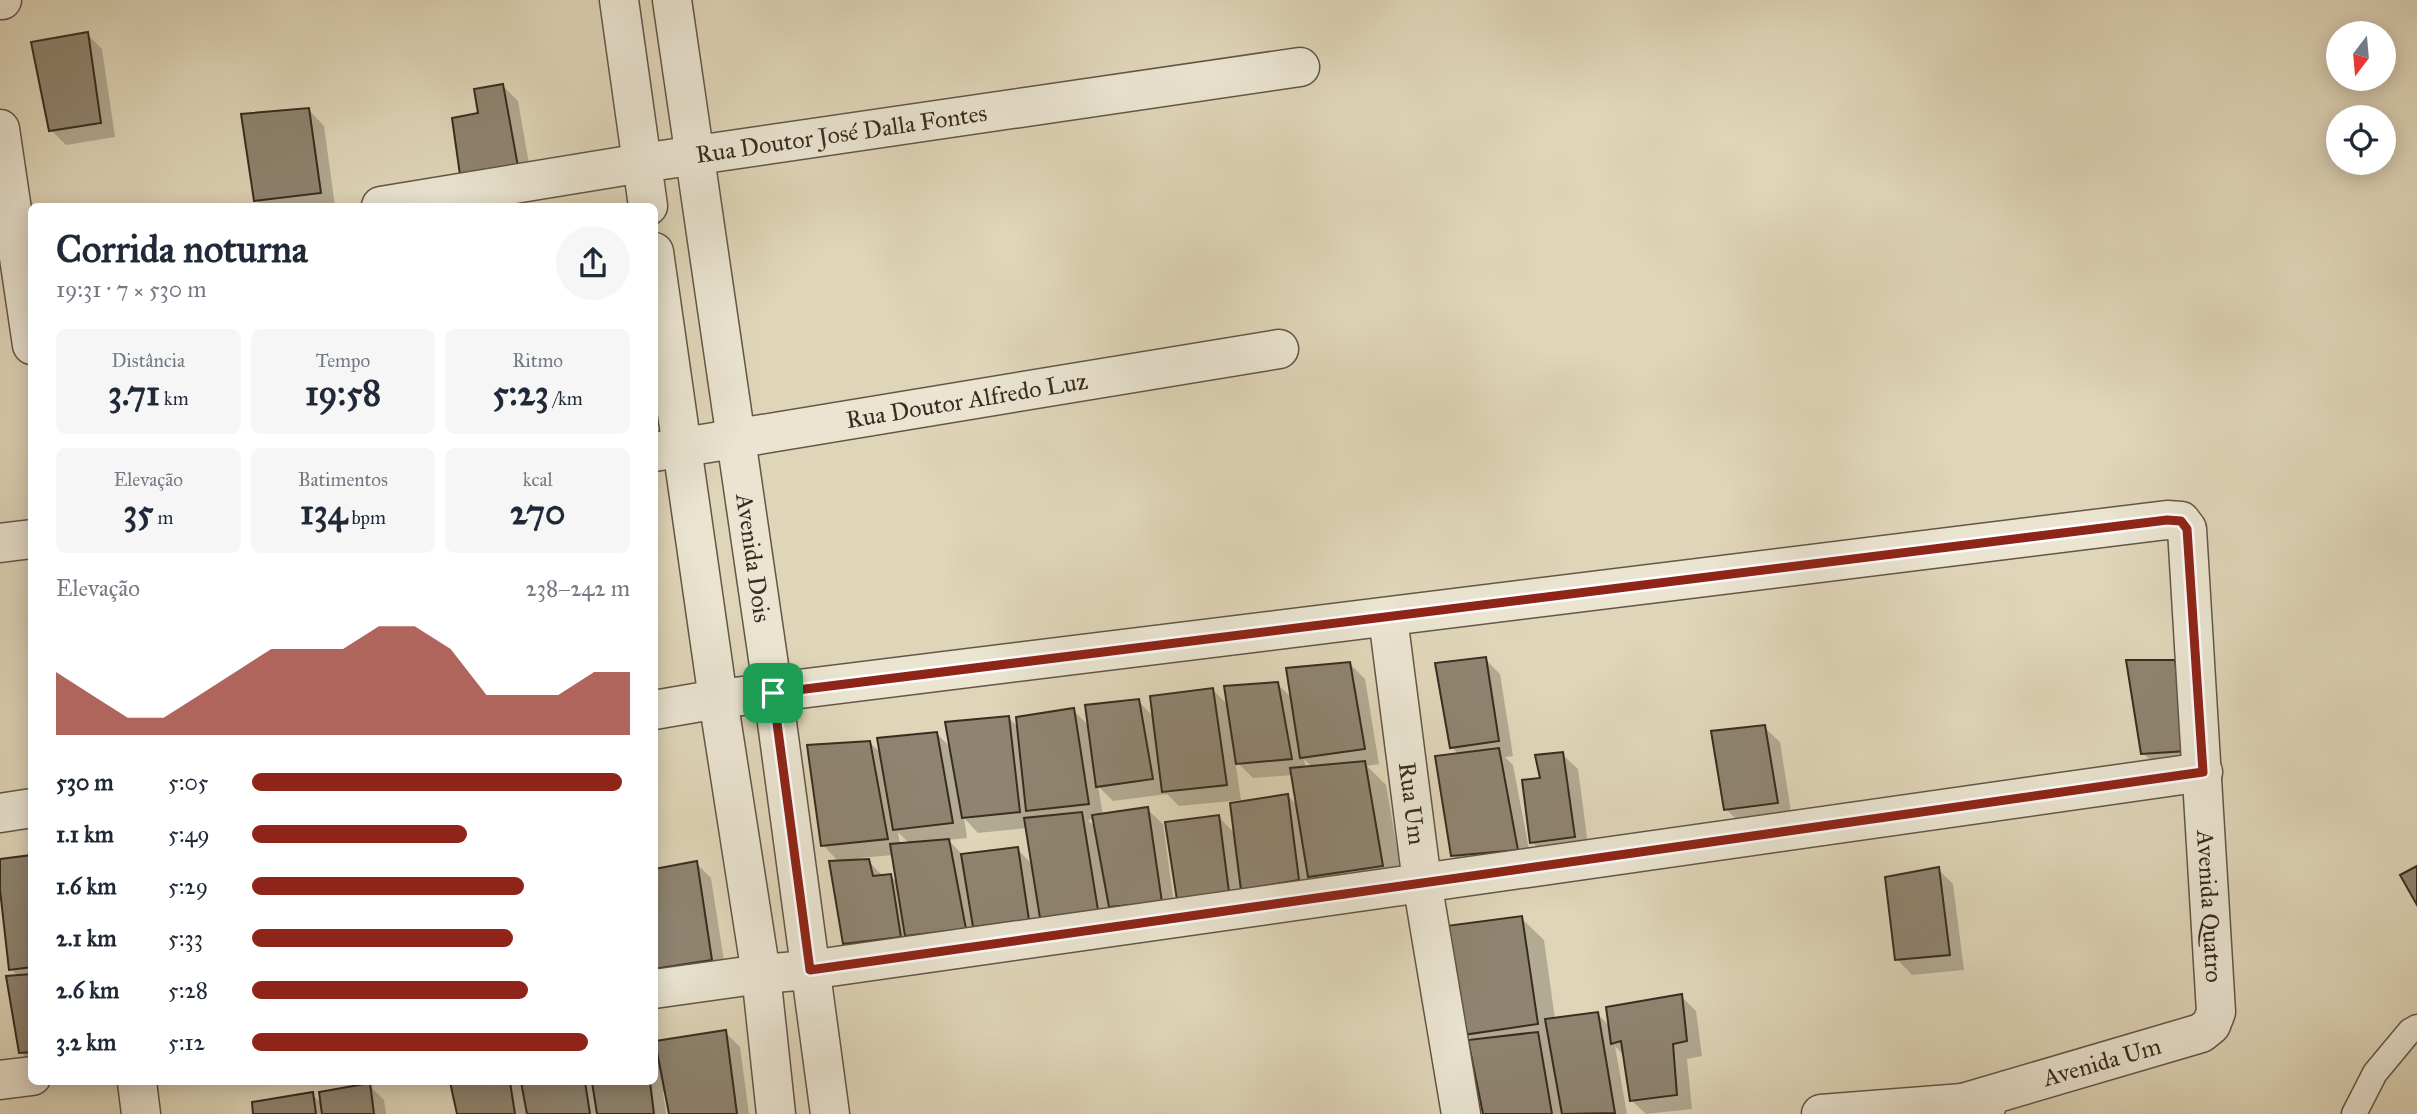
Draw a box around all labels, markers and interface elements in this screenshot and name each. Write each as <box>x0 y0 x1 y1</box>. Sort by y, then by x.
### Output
north arrow <box>2326 21 2396 91</box>
map controls <box>2326 21 2396 175</box>
street label: Rua Doutor José Dalla Fontes <box>694 98 989 170</box>
button: locate <box>2326 105 2396 175</box>
text: Corrida noturna <box>56 226 308 272</box>
button: share <box>556 226 630 300</box>
text: 19:31 · 7 × 530 m <box>56 275 207 303</box>
text: Distância <box>112 349 185 372</box>
text: Tempo <box>316 349 370 372</box>
text: Ritmo <box>512 349 563 372</box>
street label: Rua Doutor Alfredo Luz <box>844 366 1090 435</box>
text: 3.71 <box>108 372 160 415</box>
text: 19:58 <box>305 372 381 415</box>
text: 5:23 <box>492 372 549 415</box>
text: km <box>160 387 189 410</box>
text: /km <box>549 387 583 410</box>
text: Elevação <box>114 468 183 491</box>
text: Batimentos <box>298 468 388 491</box>
text: kcal <box>523 468 553 491</box>
text: 35 <box>123 491 153 534</box>
text: 134 <box>300 491 347 534</box>
text: 270 <box>510 491 565 534</box>
street label: Avenida Dois <box>729 491 778 625</box>
text: m <box>153 506 174 529</box>
text: bpm <box>347 506 386 529</box>
text: Elevação <box>56 574 140 602</box>
text: 238–242 m <box>525 574 630 602</box>
pin <box>743 663 803 723</box>
icon: arrive <box>754 674 792 712</box>
street label: Rua Um <box>1392 760 1432 847</box>
text: 530 m <box>56 768 114 796</box>
text: 5:05 <box>168 768 209 796</box>
text: 1.1 km <box>56 820 114 848</box>
text: 5:49 <box>168 820 210 848</box>
street label: Avenida Quatro <box>2190 828 2229 984</box>
text: 1.6 km <box>56 872 117 900</box>
text: 5:29 <box>168 872 208 900</box>
text: 2.1 km <box>56 924 117 952</box>
text: 5:33 <box>168 924 203 952</box>
text: 2.6 km <box>56 976 119 1004</box>
text: 5:28 <box>168 976 208 1004</box>
text: 3.2 km <box>56 1028 116 1056</box>
text: 5:12 <box>168 1028 205 1056</box>
street label: Avenida Um <box>2038 1031 2165 1093</box>

